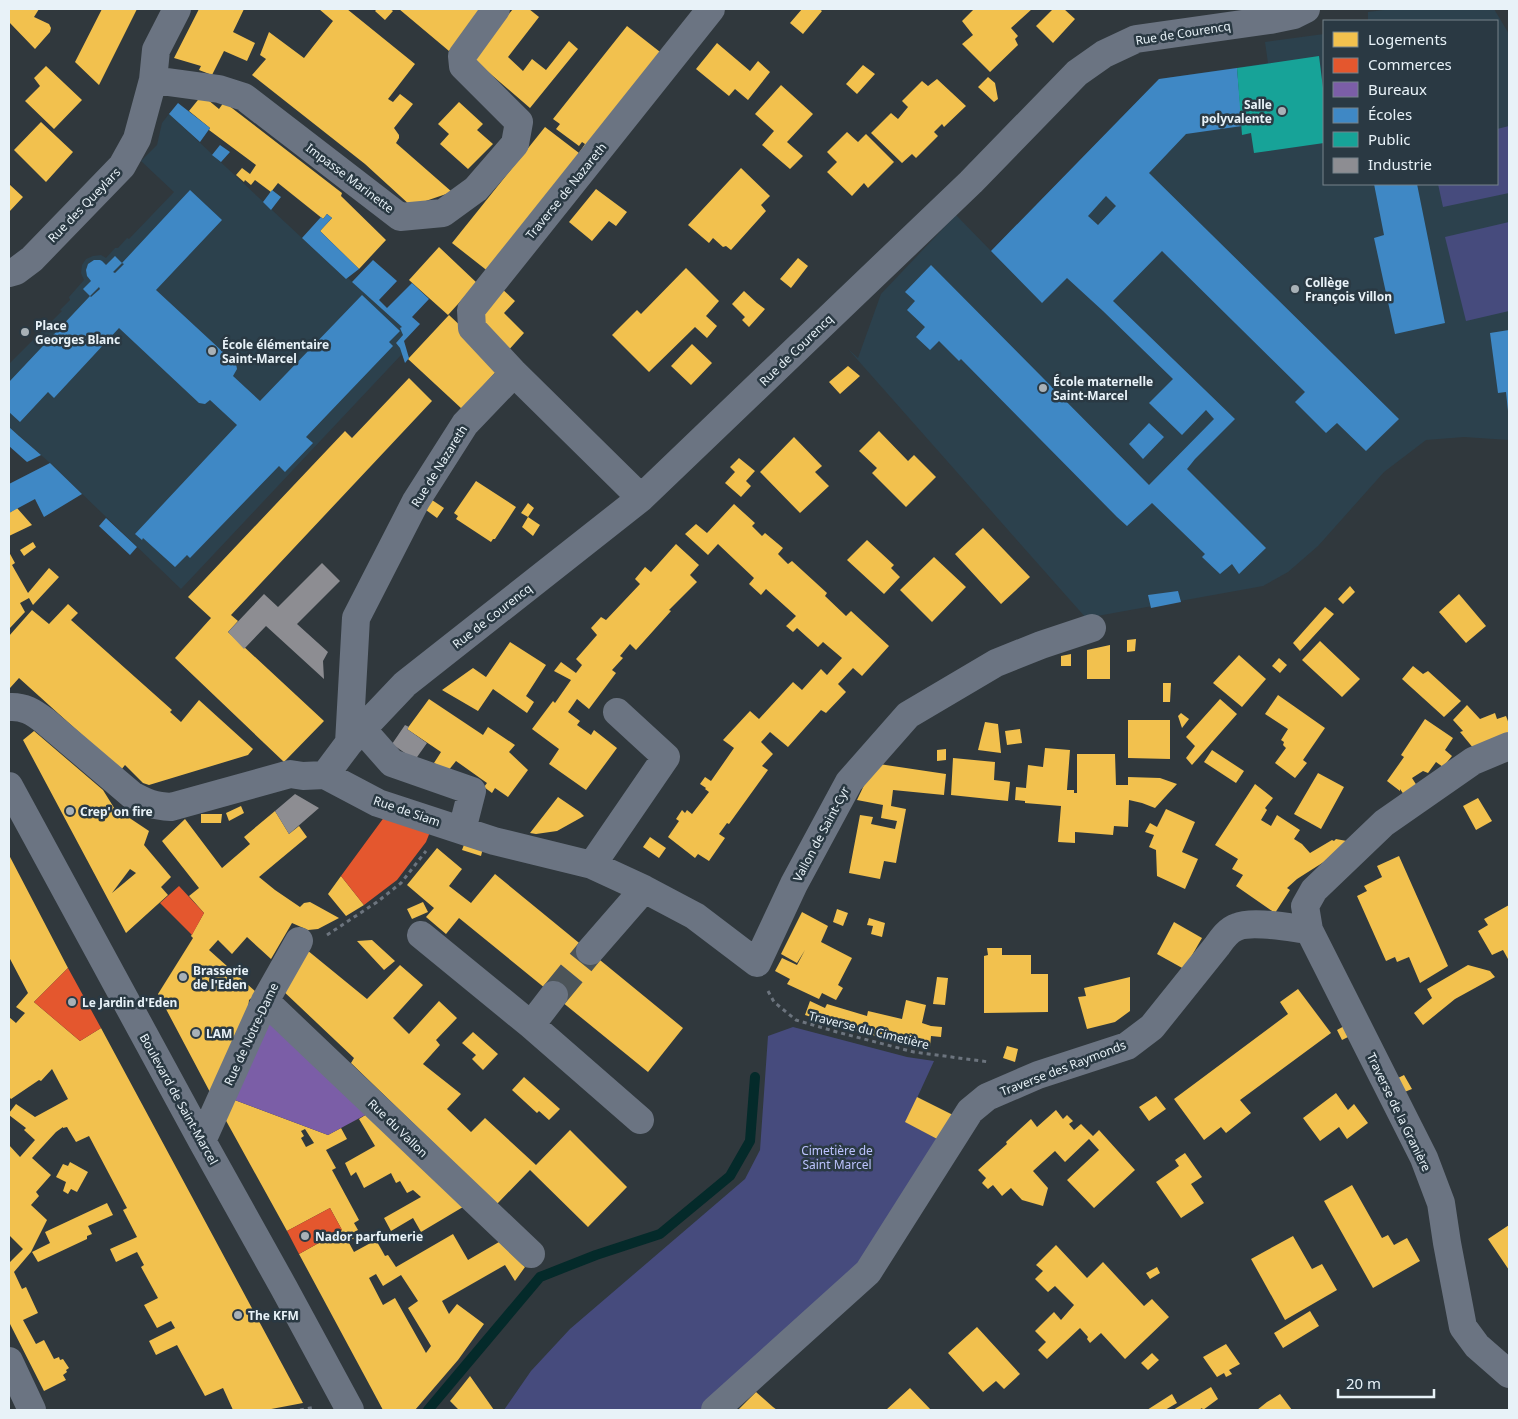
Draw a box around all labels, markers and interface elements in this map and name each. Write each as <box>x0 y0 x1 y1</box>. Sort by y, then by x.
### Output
street label: Rue de Courencq <box>1134 17 1232 49</box>
legend <box>1323 20 1498 185</box>
text: Logements <box>1368 29 1447 49</box>
text: Commerces <box>1368 54 1452 74</box>
text: Bureaux <box>1368 79 1427 99</box>
place label: Salle polyvalente <box>1202 96 1272 127</box>
text: Écoles <box>1368 104 1412 124</box>
marker: Salle polyvalente <box>1276 105 1288 117</box>
text: Public <box>1368 129 1411 149</box>
street label: Impasse Marinette <box>303 139 398 217</box>
street label: Traverse de Nazareth <box>522 139 610 243</box>
text: Industrie <box>1368 154 1432 174</box>
street label: Rue des Queylars <box>44 164 124 246</box>
place label: Collège François Villon <box>1305 274 1392 305</box>
marker: Collège François Villon <box>1289 283 1301 295</box>
street label: Rue de Courencq <box>755 310 837 390</box>
place label: Place Georges Blanc <box>35 317 120 348</box>
marker: Place Georges Blanc <box>19 326 31 338</box>
place label: École élémentaire Saint-Marcel <box>222 336 329 367</box>
marker: École élémentaire Saint-Marcel <box>206 345 218 357</box>
place label: École maternelle Saint-Marcel <box>1053 373 1153 404</box>
marker: École maternelle Saint-Marcel <box>1037 382 1049 394</box>
street label: Rue de Nazareth <box>407 422 471 510</box>
street label: Rue de Courencq <box>449 580 535 652</box>
street label: Vallon de Saint-Cyr <box>789 783 853 885</box>
street label: Rue de Siam <box>371 792 443 830</box>
place label: Crep' on fire <box>80 803 153 820</box>
marker: Crep' on fire <box>64 805 76 817</box>
place label: Brasserie de l'Eden <box>193 962 249 993</box>
marker: Brasserie de l'Eden <box>177 971 189 983</box>
street label: Rue de Notre-Dame <box>220 980 282 1088</box>
place label: Le Jardin d'Eden <box>82 994 177 1011</box>
marker: Le Jardin d'Eden <box>66 996 78 1008</box>
street label: Traverse du Cimetière <box>807 1007 931 1053</box>
place label: LAM <box>206 1025 232 1042</box>
marker: LAM <box>190 1027 202 1039</box>
street label: Boulevard de Saint-Marcel <box>136 1030 222 1168</box>
street label: Traverse des Raymonds <box>998 1036 1129 1100</box>
street label: Traverse de la Granière <box>1363 1050 1435 1174</box>
street label: Rue du Vallon <box>364 1095 432 1161</box>
park label: Cimetière de Saint Marcel <box>801 1142 873 1173</box>
place label: Nador parfumerie <box>315 1228 423 1245</box>
marker: Nador parfumerie <box>299 1230 311 1242</box>
place label: The KFM <box>248 1307 299 1324</box>
marker: The KFM <box>232 1309 244 1321</box>
scale bar <box>1338 1366 1434 1398</box>
text: 20 m <box>1346 1373 1381 1393</box>

